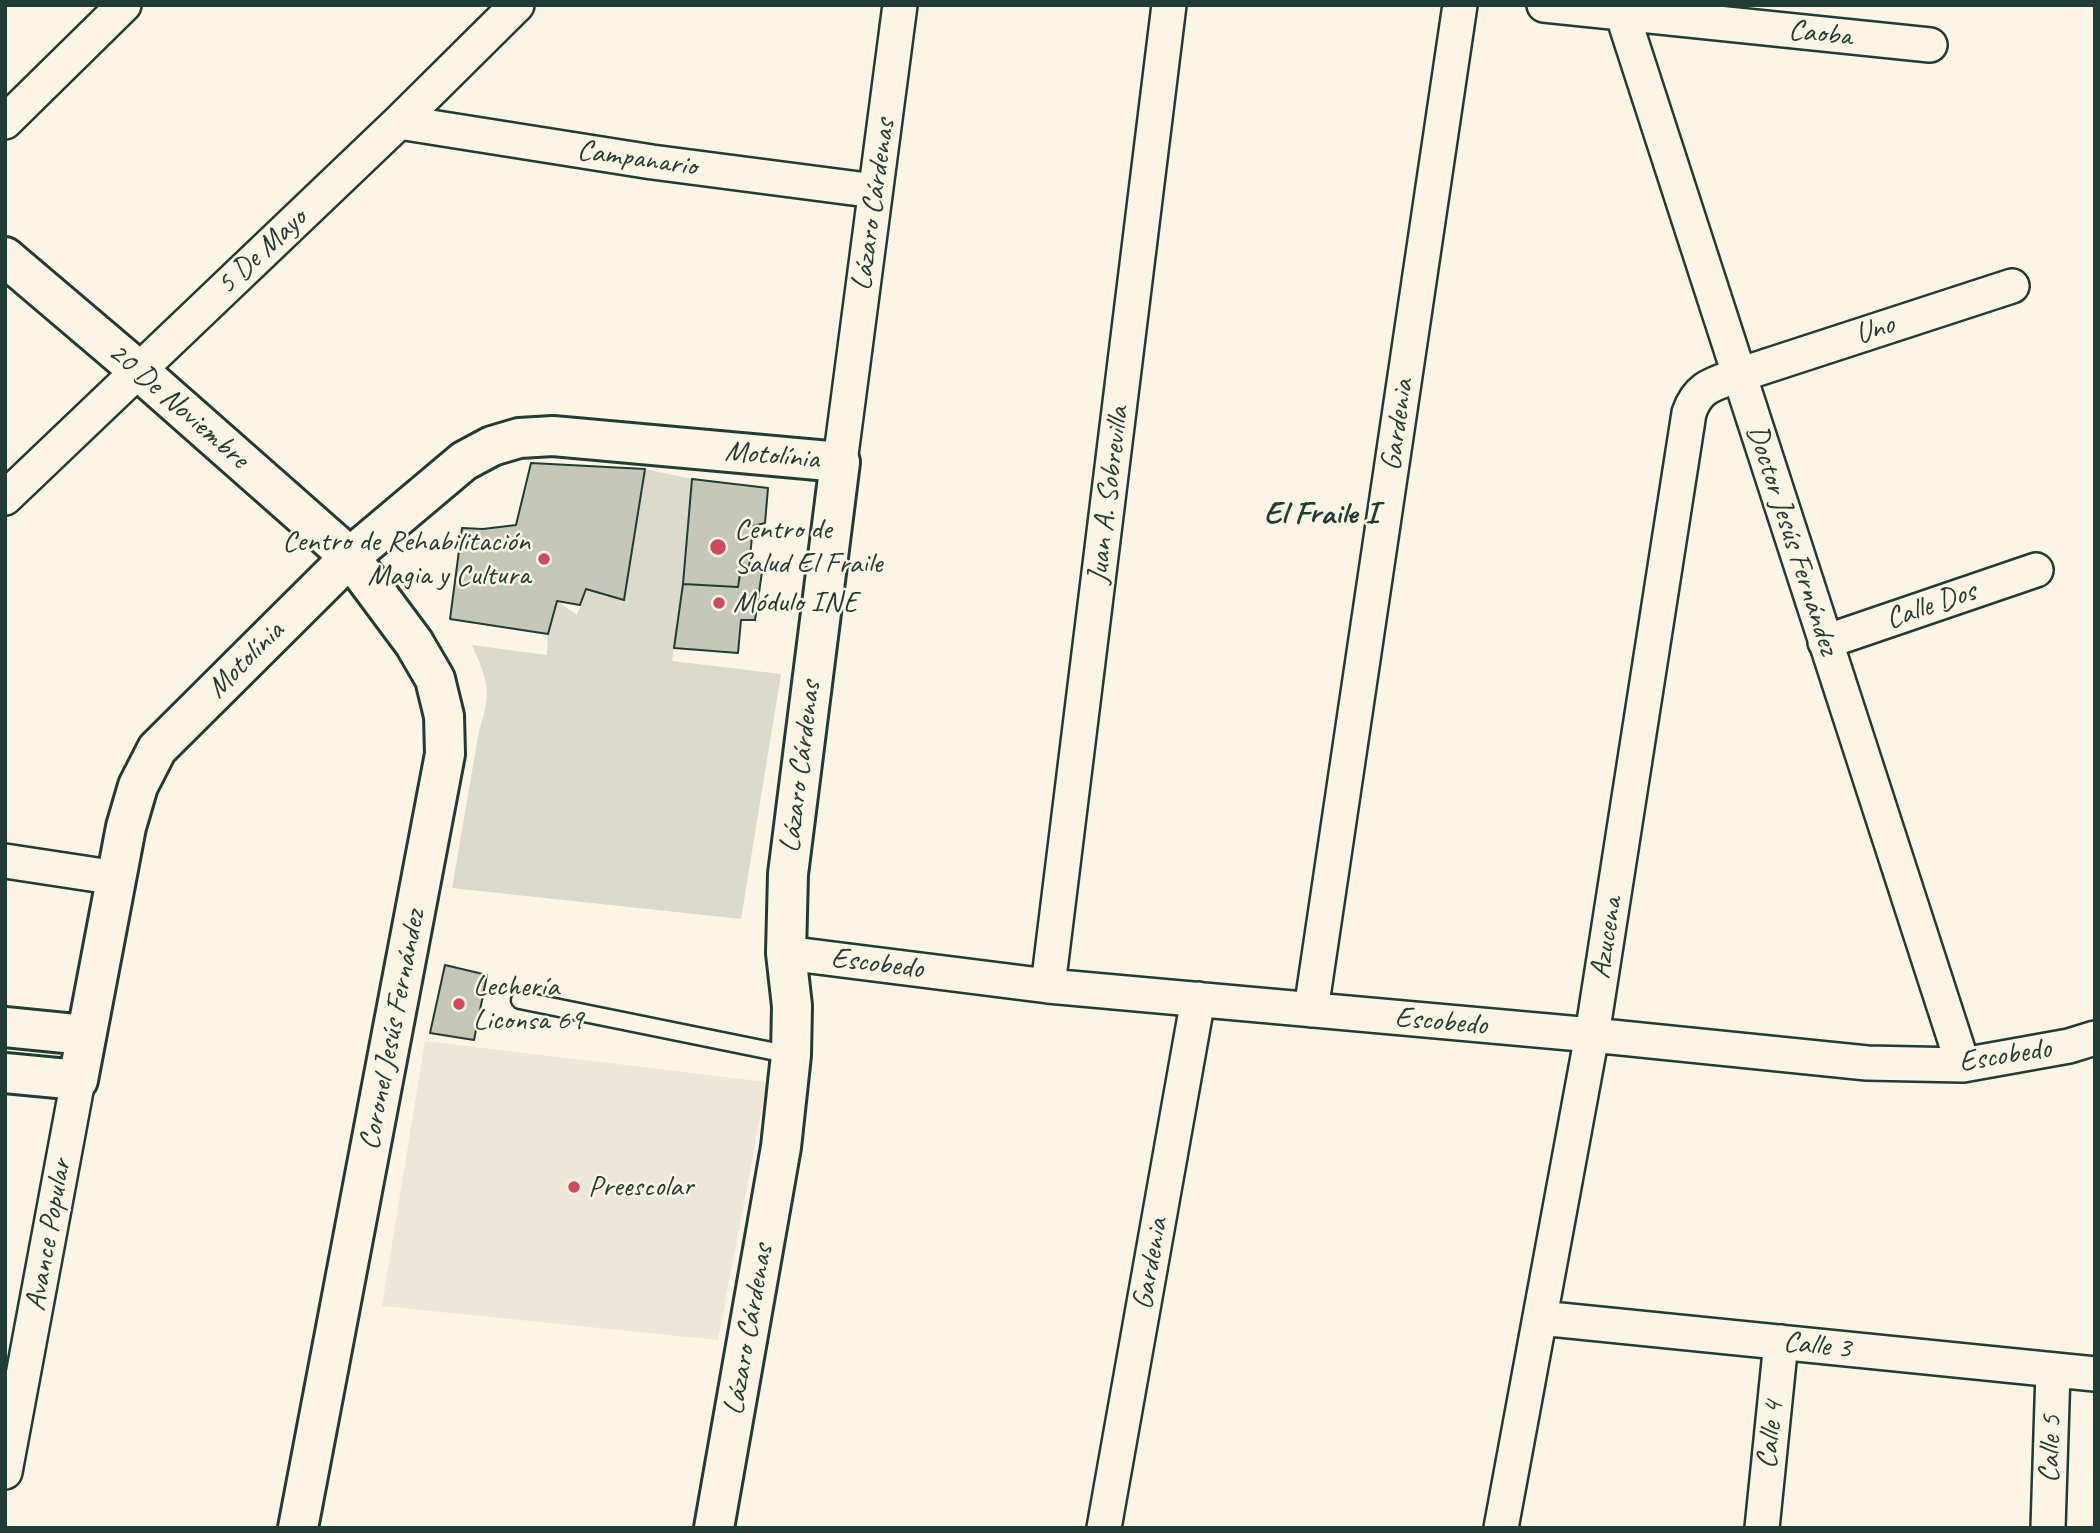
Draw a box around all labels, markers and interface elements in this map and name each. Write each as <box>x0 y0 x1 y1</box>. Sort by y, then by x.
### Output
street label: Caoba <box>1787 13 1853 55</box>
street label: Lázaro Cárdenas <box>844 117 904 293</box>
street label: Campanario <box>575 133 699 185</box>
street label: 5 De Mayo <box>209 201 315 303</box>
street label: Uno <box>1851 307 1899 353</box>
street label: 20 De Noviembre <box>100 335 256 477</box>
street label: Gardenia <box>1374 377 1422 473</box>
street label: Juan A. Sobrevilla <box>1080 404 1138 586</box>
street label: Doctor Jesús Fernández <box>1738 420 1846 660</box>
street label: Motolínia <box>723 434 821 478</box>
district label: El Fraile I <box>1264 496 1378 534</box>
place label: Centro de Salud El Fraile <box>734 512 882 582</box>
place label: Centro de Rehabilitación Magia y Cultura <box>282 524 530 594</box>
marker: Centro de Salud El Fraile <box>708 537 728 557</box>
marker: Centro de Rehabilitación Magia y Cultura <box>536 551 552 567</box>
street label: Calle Dos <box>1881 574 1981 638</box>
place label: Módulo INE <box>733 585 858 621</box>
marker: Módulo INE <box>711 595 727 611</box>
street label: Motolínia <box>200 614 292 706</box>
street label: Lázaro Cárdenas <box>773 679 829 855</box>
street label: Azucena <box>1583 895 1631 981</box>
street label: Coronel Jesús Fernández <box>352 907 434 1153</box>
street label: Escobedo <box>829 941 925 987</box>
place label: Lechería Liconsa 69 <box>473 969 583 1040</box>
marker: Lechería Liconsa 69 <box>451 996 467 1012</box>
street label: Escobedo <box>1393 1000 1489 1044</box>
street label: Escobedo <box>1957 1031 2053 1081</box>
street label: Avance Popular <box>18 1156 80 1314</box>
place label: Preescolar <box>588 1169 693 1205</box>
marker: Preescolar <box>566 1179 582 1195</box>
street label: Gardenia <box>1125 1215 1177 1313</box>
street label: Lázaro Cárdenas <box>716 1242 782 1418</box>
street label: Calle 3 <box>1781 1325 1853 1367</box>
street label: Calle 4 <box>1750 1399 1792 1471</box>
street label: Calle 5 <box>2032 1414 2070 1484</box>

